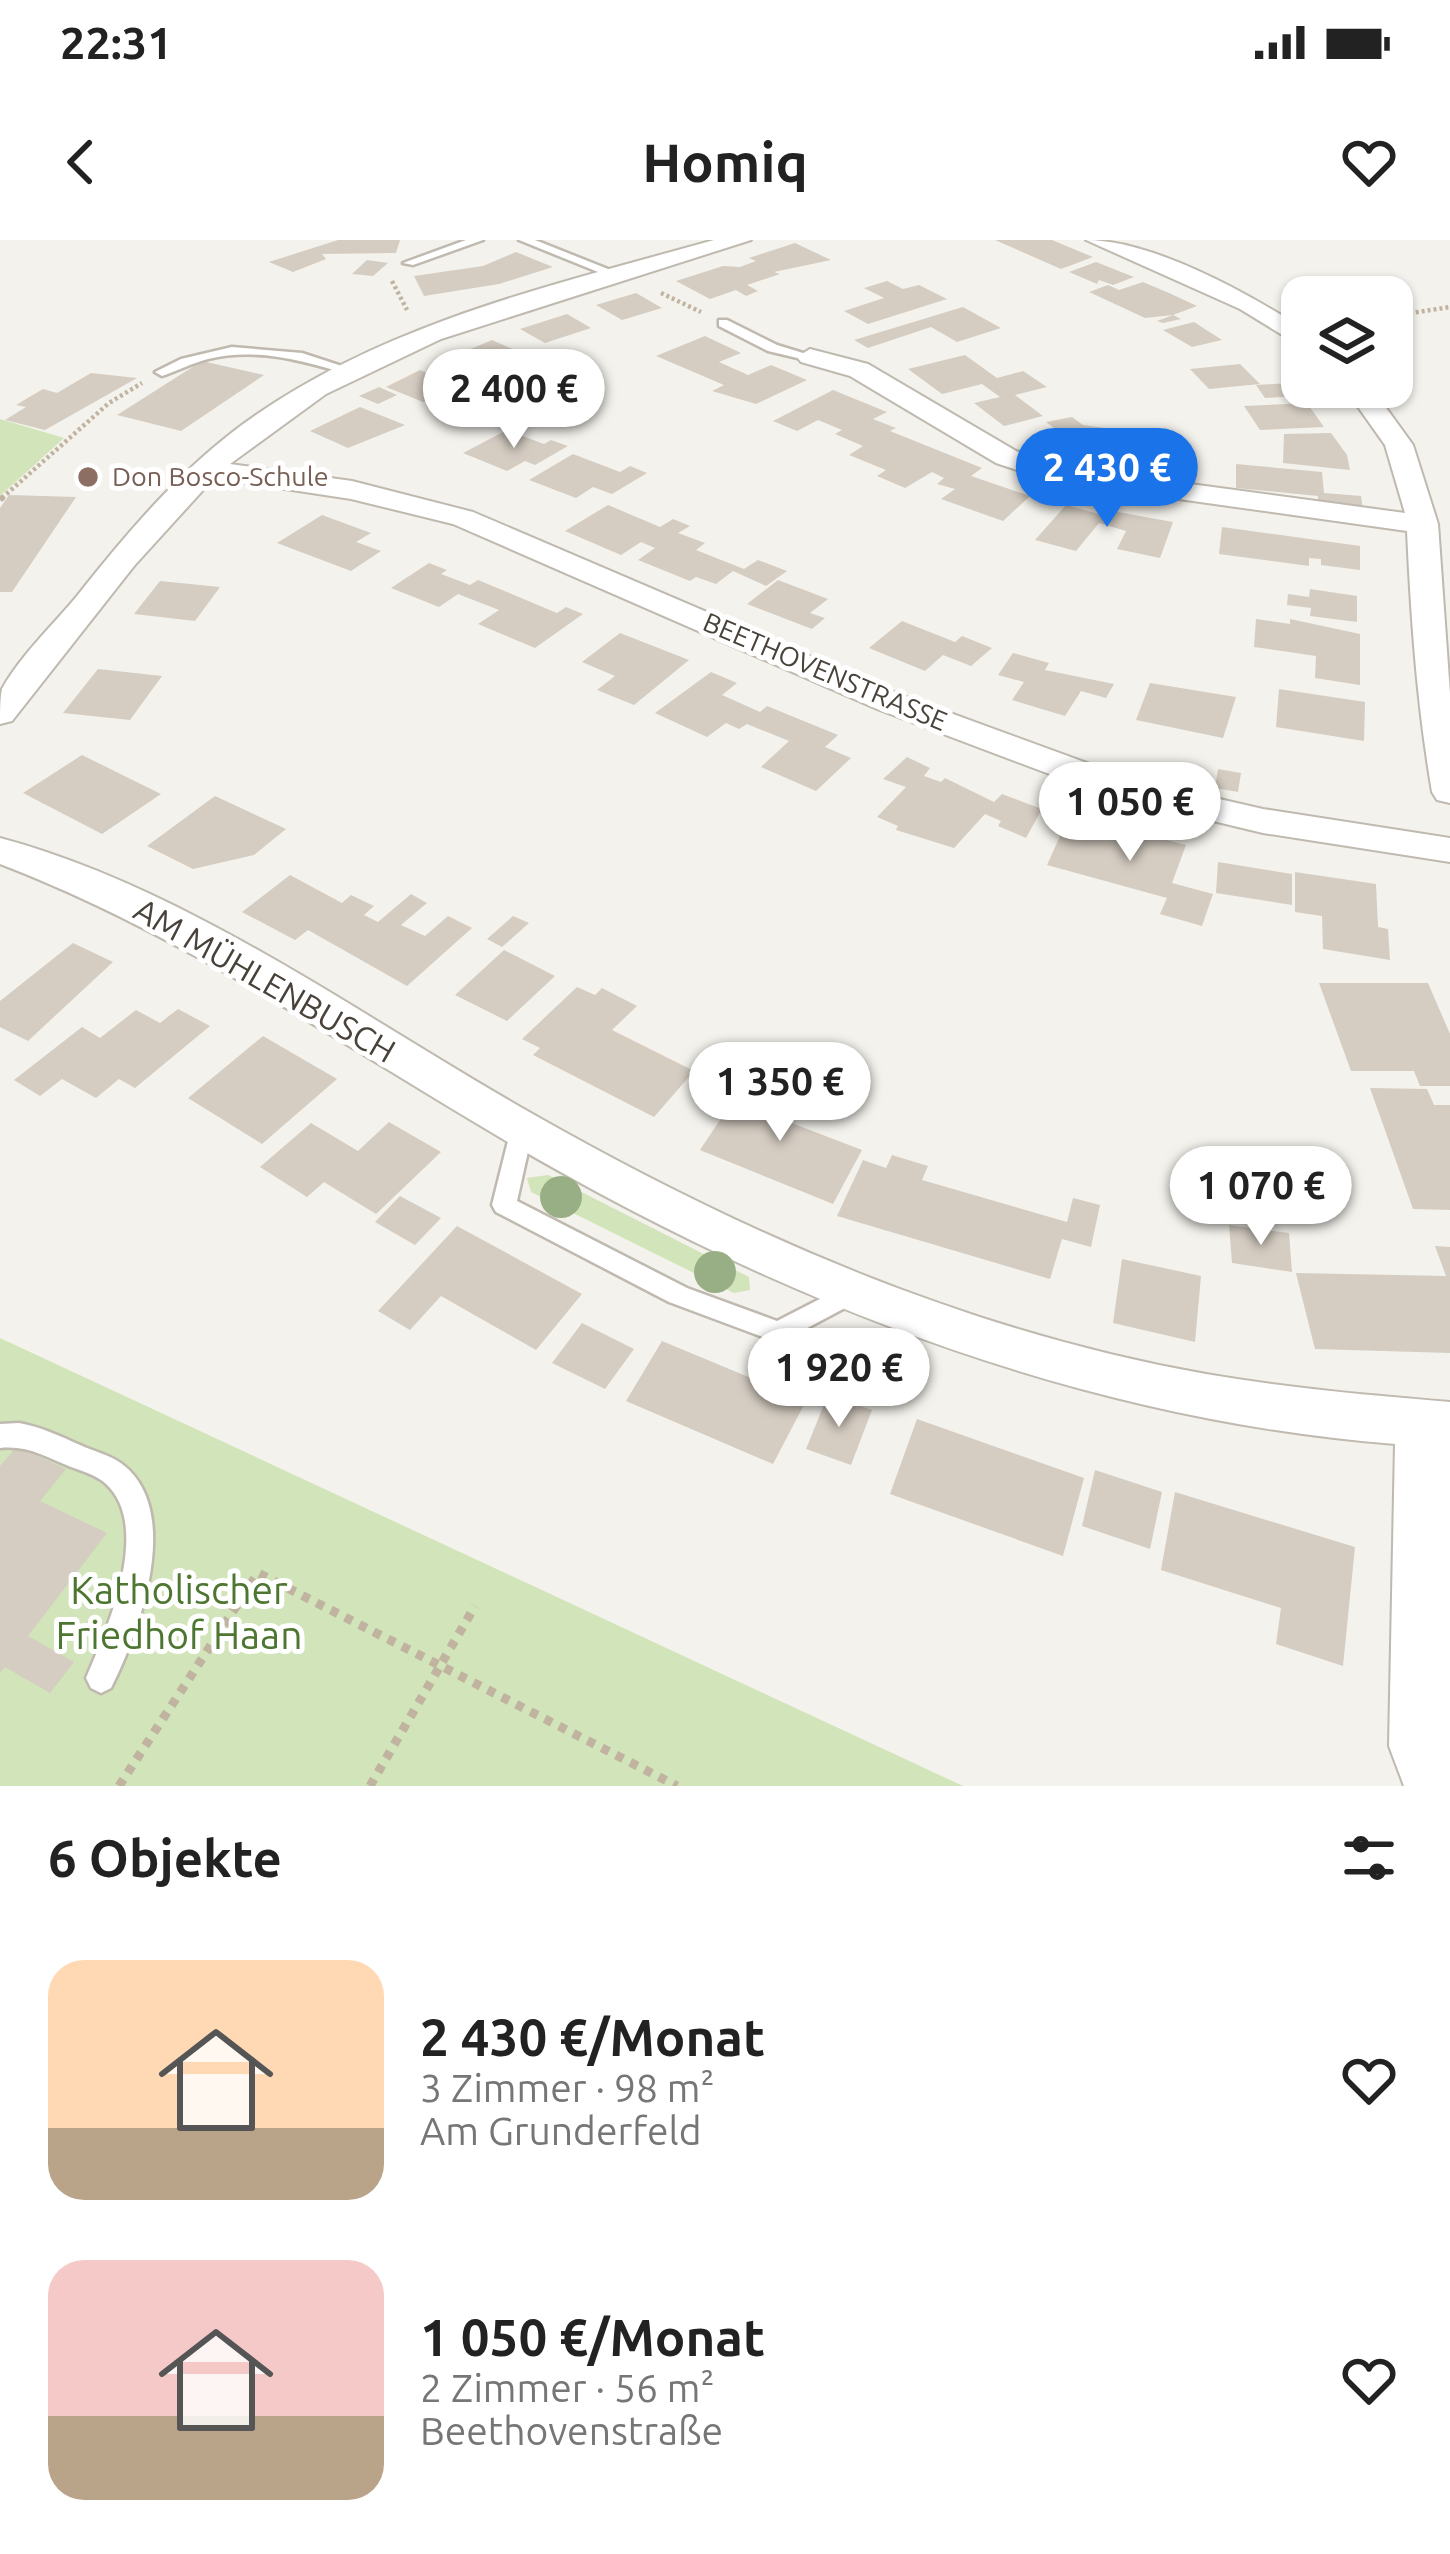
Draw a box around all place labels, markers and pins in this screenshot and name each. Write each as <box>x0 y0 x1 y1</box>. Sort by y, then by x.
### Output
pin: 2 400 € <box>403 349 625 451</box>
pin: 2 430 € <box>996 428 1218 530</box>
place label: Don Bosco-Schule <box>112 461 329 491</box>
marker: Don Bosco-Schule <box>75 464 101 490</box>
pin: 1 050 € <box>1019 762 1241 864</box>
pin: 1 350 € <box>669 1042 891 1144</box>
pin: 1 070 € <box>1150 1146 1372 1248</box>
pin: 1 920 € <box>728 1328 950 1430</box>

